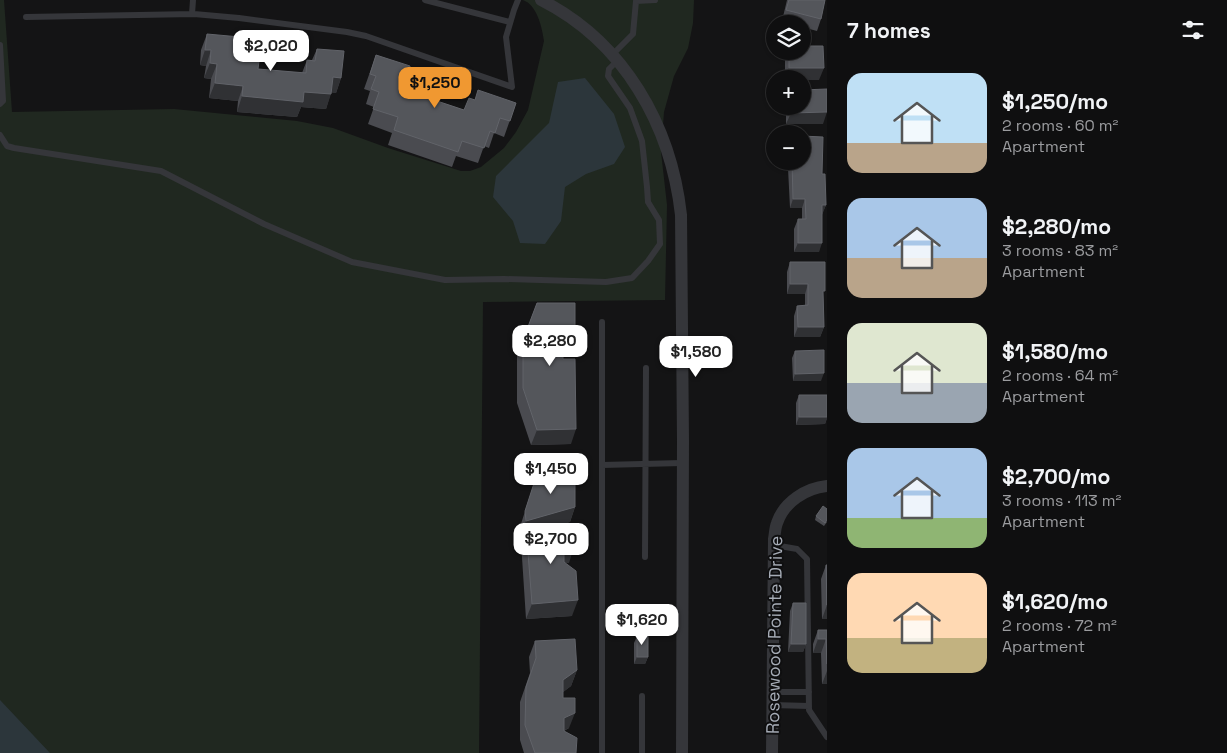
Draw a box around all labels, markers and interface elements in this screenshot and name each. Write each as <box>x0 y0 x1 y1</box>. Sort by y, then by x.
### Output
map controls <box>766 15 811 170</box>
button: layers <box>766 15 811 60</box>
icon: filters <box>1179 16 1207 44</box>
text: 7 homes <box>847 17 931 44</box>
pin: $2,020 <box>230 30 312 72</box>
text: $2,020 <box>244 35 298 56</box>
pin: $1,250 <box>394 66 476 109</box>
button: + <box>766 70 811 115</box>
text: $1,250 <box>409 72 461 93</box>
text: $1,250/mo <box>1002 88 1108 115</box>
icon: home <box>887 93 947 153</box>
text: 2 rooms · 60 m² <box>1002 115 1118 136</box>
button: − <box>766 125 811 170</box>
text: Apartment <box>1002 136 1085 157</box>
text: $2,280/mo <box>1002 213 1111 240</box>
icon: home <box>887 218 947 278</box>
text: 3 rooms · 83 m² <box>1002 240 1118 261</box>
text: Apartment <box>1002 261 1085 282</box>
pin: $2,280 <box>509 324 591 367</box>
text: $2,280 <box>523 330 577 351</box>
pin: $1,580 <box>655 336 737 378</box>
text: $1,580/mo <box>1002 338 1108 365</box>
text: $1,580 <box>670 341 722 362</box>
icon: home <box>887 343 947 403</box>
text: 2 rooms · 64 m² <box>1002 365 1118 386</box>
text: Apartment <box>1002 386 1085 407</box>
pin: $1,450 <box>510 452 592 495</box>
text: $1,450 <box>525 458 577 479</box>
text: $2,700/mo <box>1002 463 1110 490</box>
icon: home <box>887 468 947 528</box>
text: 3 rooms · 113 m² <box>1002 490 1121 511</box>
text: Apartment <box>1002 511 1085 532</box>
pin: $2,700 <box>510 522 592 565</box>
text: $2,700 <box>525 528 577 549</box>
street label: Rosewood Pointe Drive <box>761 536 787 734</box>
text: $1,620/mo <box>1002 588 1108 615</box>
icon: home <box>887 593 947 653</box>
pin: $1,620 <box>601 604 683 646</box>
text: $1,620 <box>616 609 668 630</box>
text: 2 rooms · 72 m² <box>1002 615 1117 636</box>
text: Apartment <box>1002 636 1085 657</box>

